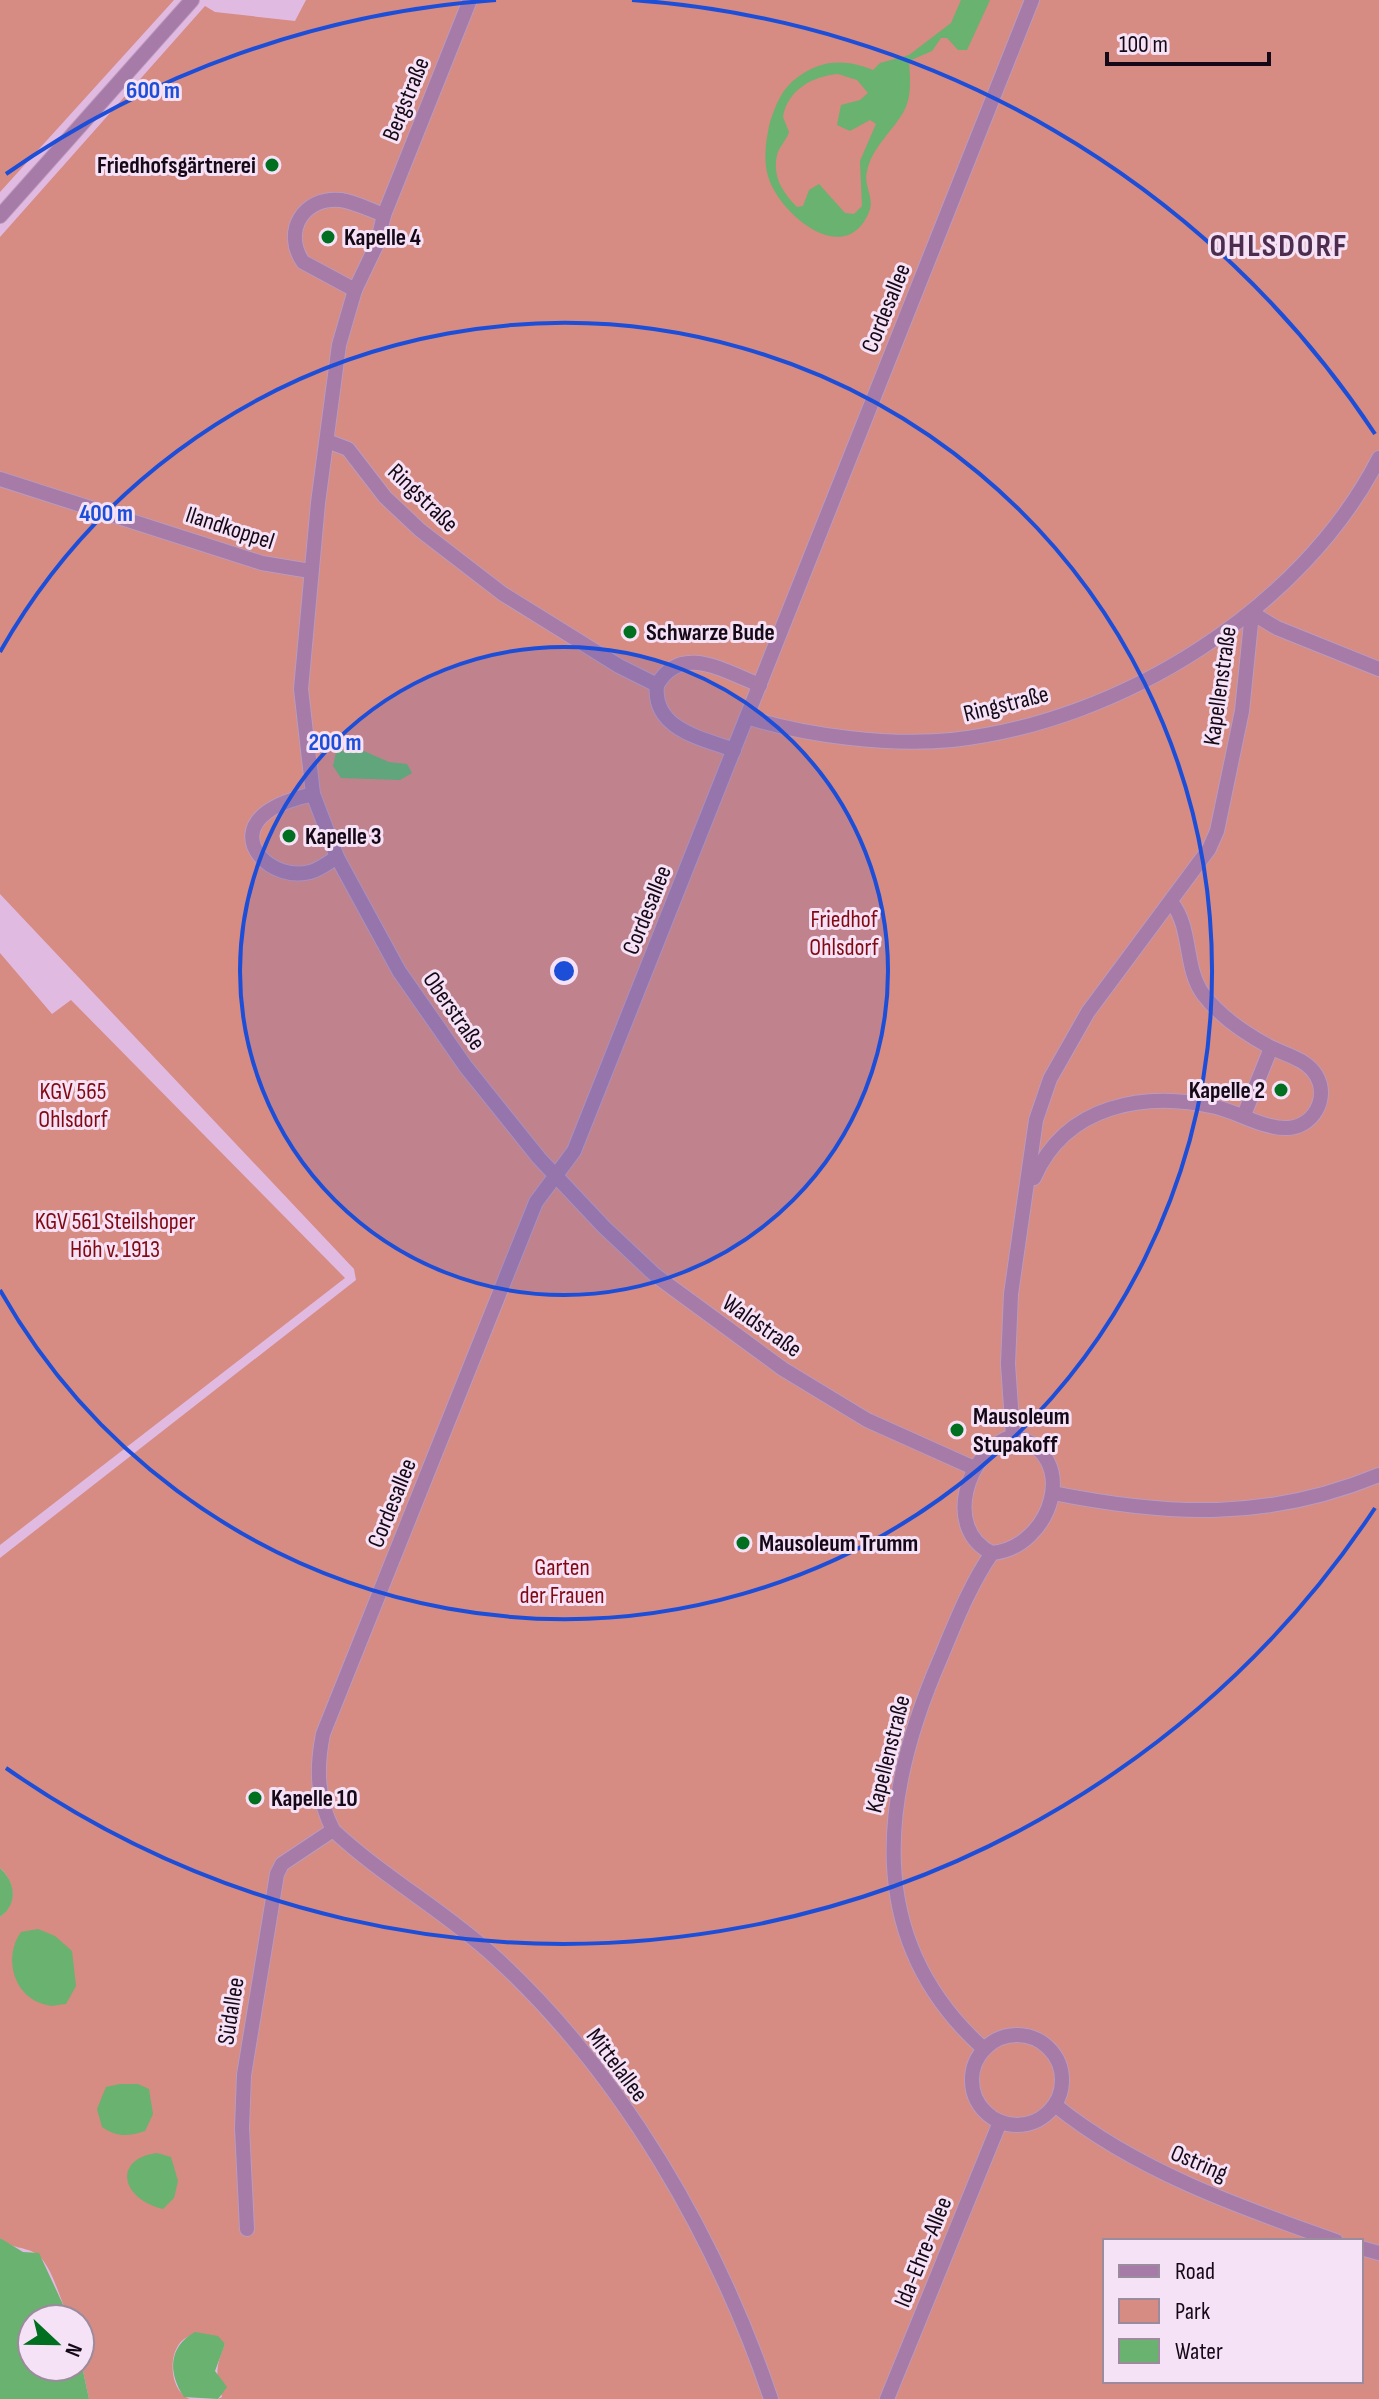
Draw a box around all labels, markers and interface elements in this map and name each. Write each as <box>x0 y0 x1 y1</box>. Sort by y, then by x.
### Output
scale bar <box>1107 16 1269 66</box>
text: 100 m <box>1119 30 1168 59</box>
street label: Bergstraße <box>376 53 436 145</box>
text: 600 m <box>126 76 180 105</box>
place label: Friedhofsgärtnerei <box>97 151 256 180</box>
marker: Friedhofsgärtnerei <box>263 156 281 174</box>
place label: Kapelle 4 <box>344 223 421 252</box>
district label: OHLSDORF <box>1209 227 1349 266</box>
marker: Kapelle 4 <box>319 228 337 246</box>
street label: Cordesallee <box>855 259 917 357</box>
street label: Ringstraße <box>382 457 464 539</box>
text: 400 m <box>79 499 133 528</box>
street label: Ilandkoppel <box>182 500 278 556</box>
place label: Schwarze Bude <box>646 618 775 647</box>
marker: Schwarze Bude <box>621 623 639 641</box>
street label: Kapellenstraße <box>1197 625 1243 747</box>
street label: Ringstraße <box>960 679 1052 729</box>
text: 200 m <box>308 728 362 757</box>
place label: Kapelle 3 <box>305 822 382 851</box>
marker: Kapelle 3 <box>280 827 298 845</box>
street label: Cordesallee <box>616 861 678 959</box>
park label: Friedhof Ohlsdorf <box>809 905 880 962</box>
centre of rings <box>550 957 578 985</box>
street label: Oberstraße <box>416 966 492 1056</box>
place label: Kapelle 2 <box>1189 1076 1265 1105</box>
park label: KGV 565 Ohlsdorf <box>38 1077 109 1134</box>
marker: Kapelle 2 <box>1272 1081 1290 1099</box>
park label: KGV 561 Steilshoper Höh v. 1913 <box>35 1207 195 1264</box>
street label: Waldstraße <box>717 1288 807 1364</box>
place label: Mausoleum Stupakoff <box>973 1402 1070 1459</box>
marker: Mausoleum Stupakoff <box>948 1421 966 1439</box>
street label: Cordesallee <box>361 1454 423 1552</box>
place label: Mausoleum Trumm <box>759 1529 918 1558</box>
marker: Mausoleum Trumm <box>734 1534 752 1552</box>
park label: Garten der Frauen <box>519 1553 605 1610</box>
street label: Kapellenstraße <box>859 1692 917 1816</box>
place label: Kapelle 10 <box>271 1784 358 1813</box>
marker: Kapelle 10 <box>246 1789 264 1807</box>
street label: Südallee <box>211 1975 251 2047</box>
street label: Mittelallee <box>580 2022 654 2108</box>
street label: Ostring <box>1166 2138 1232 2188</box>
street label: Ida-Ehre-Allee <box>888 2193 958 2311</box>
legend <box>1103 2239 1363 2383</box>
text: Road <box>1175 2257 1215 2286</box>
text: Park <box>1175 2297 1210 2326</box>
north arrow <box>16 2303 96 2383</box>
text: Water <box>1175 2337 1223 2366</box>
text: N <box>58 2339 88 2360</box>

